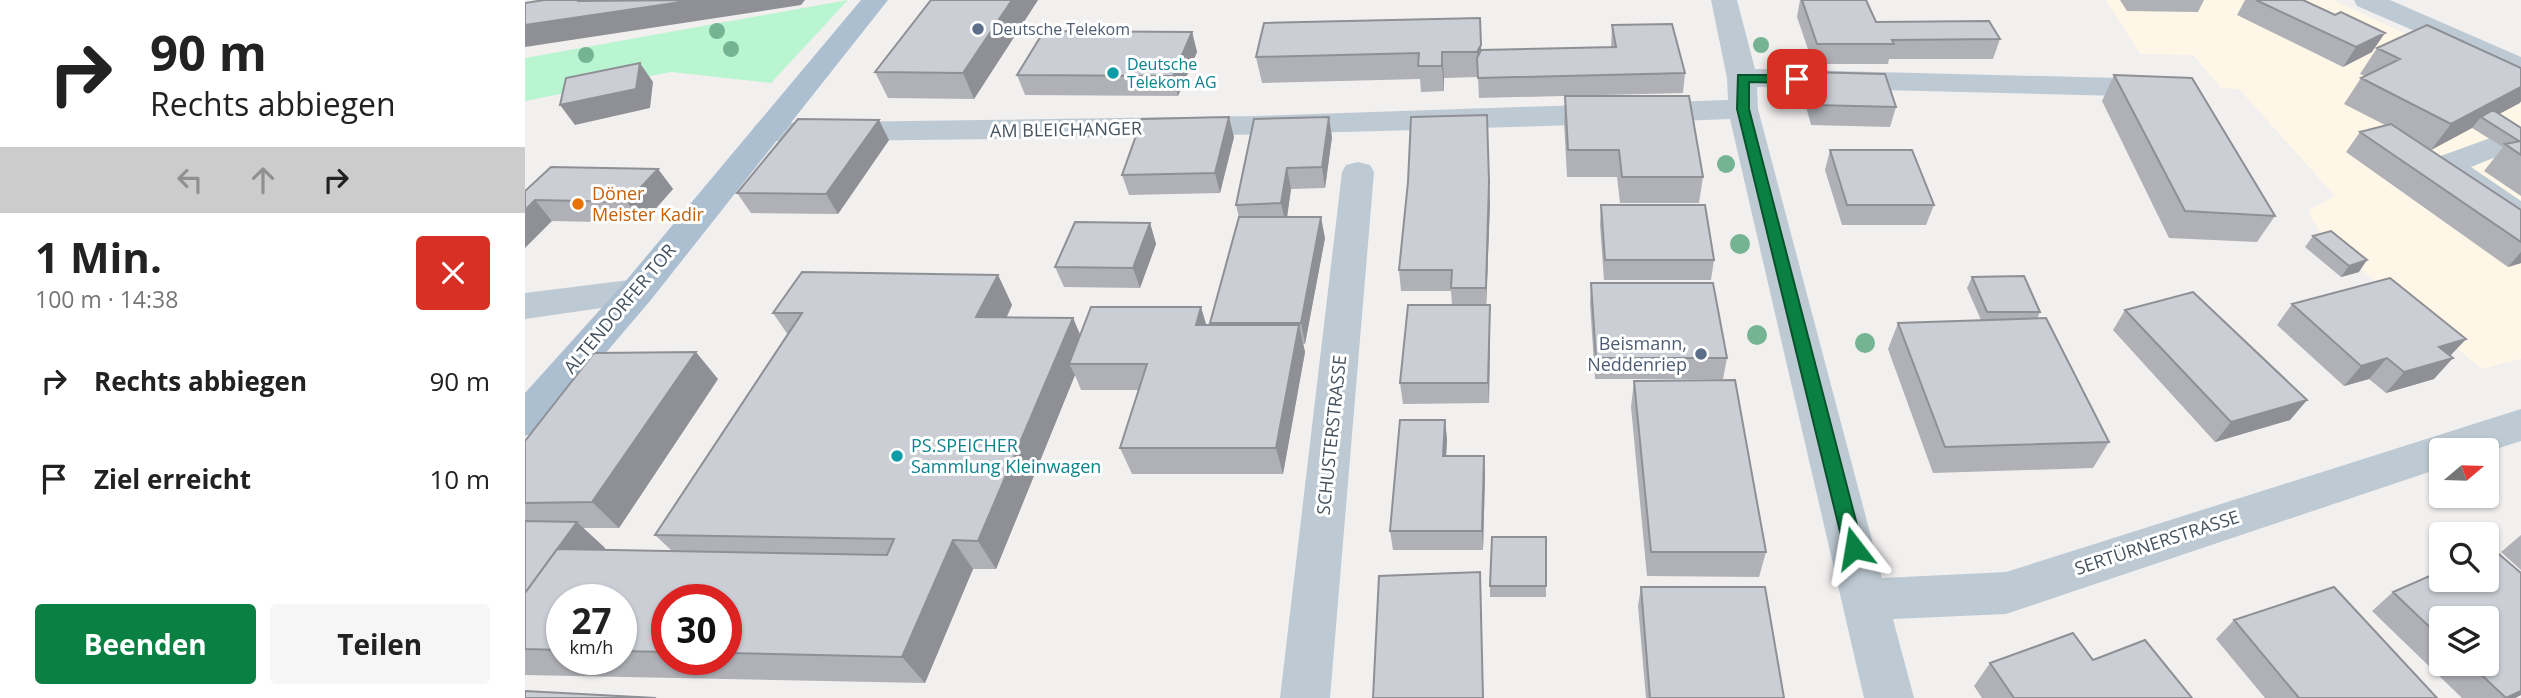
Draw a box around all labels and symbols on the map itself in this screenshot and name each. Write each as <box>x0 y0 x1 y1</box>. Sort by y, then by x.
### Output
place label: Deutsche Telekom <box>992 18 1130 40</box>
marker: Deutsche Telekom <box>970 21 986 37</box>
pin <box>1767 49 1827 109</box>
place label: Deutsche Telekom AG <box>1127 53 1217 93</box>
marker: Deutsche Telekom AG <box>1105 65 1121 81</box>
street label: AM BLEICHANGER <box>990 116 1142 142</box>
place label: Döner Meister Kadir <box>592 181 705 226</box>
marker: Döner Meister Kadir <box>570 196 586 212</box>
street label: ALTENDORFER TOR <box>558 238 681 378</box>
place label: Beismann, Neddenriep <box>1587 331 1687 376</box>
marker: Beismann, Neddenriep <box>1693 346 1709 362</box>
street label: SCHUSTERSTRASSE <box>1311 354 1351 516</box>
place label: PS.SPEICHER Sammlung Kleinwagen <box>911 433 1101 478</box>
north arrow <box>2429 438 2499 508</box>
marker: PS.SPEICHER Sammlung Kleinwagen <box>889 448 905 464</box>
street label: SERTÜRNERSTRASSE <box>2071 504 2242 580</box>
position arrow <box>1817 511 1891 585</box>
speed limit sign: 30 <box>651 584 742 675</box>

